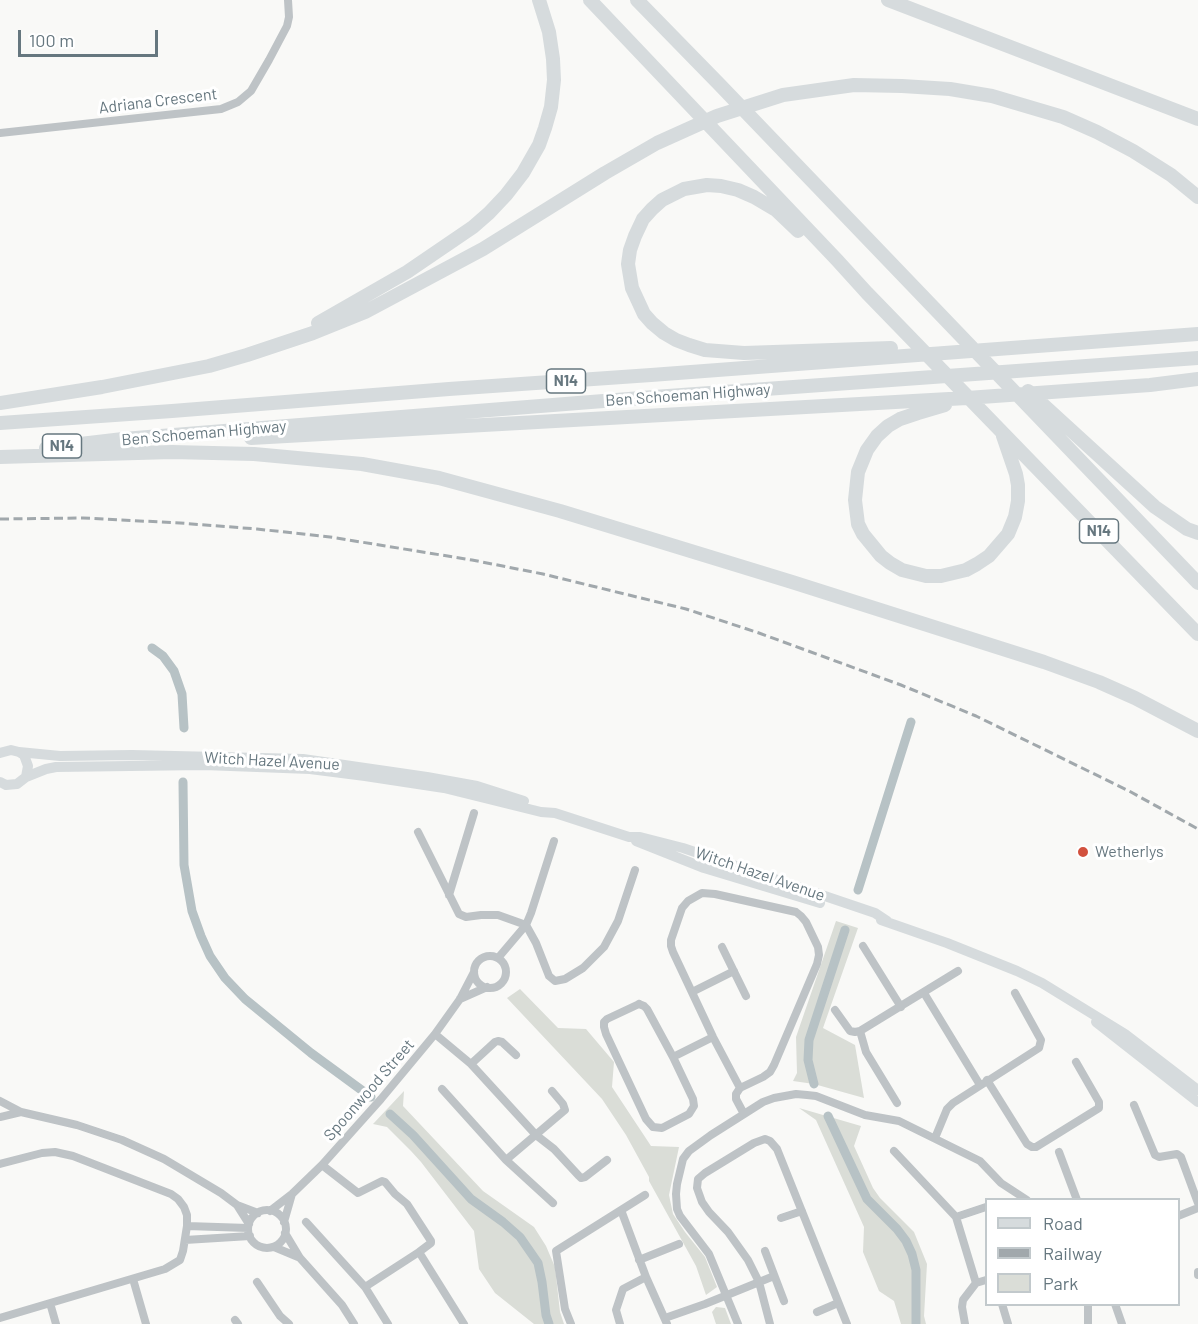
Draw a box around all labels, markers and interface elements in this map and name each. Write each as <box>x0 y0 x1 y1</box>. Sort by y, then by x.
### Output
scale bar <box>21 18 160 56</box>
text: 100 m <box>29 29 74 51</box>
street label: Adriana Crescent <box>98 84 218 118</box>
road number: N14 <box>546 369 586 393</box>
street label: Ben Schoeman Highway <box>605 380 771 410</box>
street label: Ben Schoeman Highway <box>121 416 287 450</box>
road number: N14 <box>42 434 82 458</box>
road number: N14 <box>1080 519 1118 543</box>
street label: Witch Hazel Avenue <box>204 748 340 774</box>
place label: Wetherlys <box>1095 842 1164 862</box>
street label: Witch Hazel Avenue <box>693 843 827 905</box>
marker: Wetherlys <box>1076 845 1090 859</box>
street label: Spoonwood Street <box>320 1035 418 1145</box>
legend <box>985 1198 1180 1306</box>
text: Road <box>1043 1212 1083 1234</box>
text: Railway <box>1043 1242 1102 1264</box>
text: Park <box>1043 1272 1078 1294</box>

